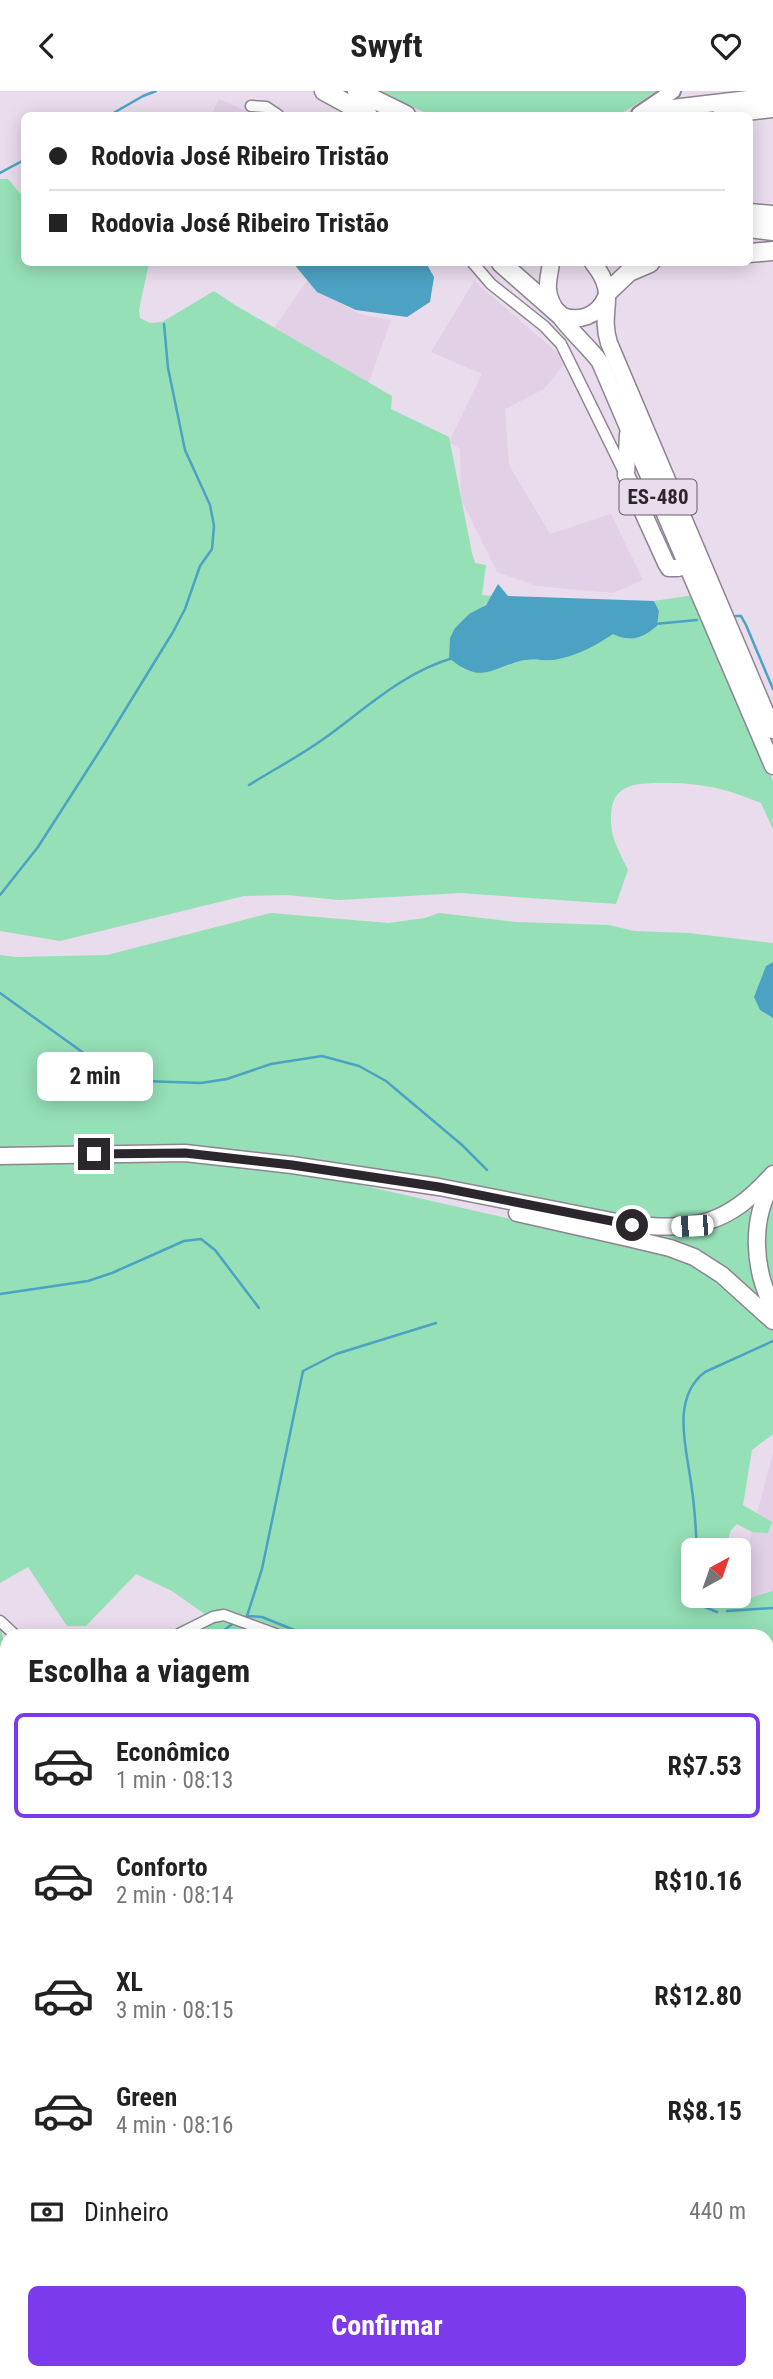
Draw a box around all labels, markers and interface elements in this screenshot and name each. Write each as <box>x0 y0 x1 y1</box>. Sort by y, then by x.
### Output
icon: back <box>28 27 66 65</box>
text: Swyft <box>350 27 423 65</box>
icon: heart <box>707 27 745 65</box>
text: Rodovia José Ribeiro Tristão <box>91 141 389 171</box>
text: Rodovia José Ribeiro Tristão <box>91 208 389 238</box>
road number: ES-480 <box>620 479 696 515</box>
callout: 2 min <box>36 1053 152 1101</box>
text: 2 min <box>69 1063 121 1090</box>
route end <box>78 1138 110 1170</box>
route start <box>616 1209 648 1241</box>
car <box>671 1214 714 1238</box>
north arrow <box>681 1538 751 1608</box>
map controls <box>681 1538 751 1608</box>
text: Escolha a viagem <box>28 1652 250 1690</box>
icon: car <box>32 1734 95 1797</box>
text: Econômico <box>116 1737 230 1767</box>
text: R$7.53 <box>668 1751 742 1781</box>
text: 1 min · 08:13 <box>116 1767 233 1794</box>
icon: car <box>32 1849 95 1912</box>
text: Conforto <box>116 1852 208 1882</box>
text: R$10.16 <box>654 1866 742 1896</box>
text: 2 min · 08:14 <box>116 1882 233 1909</box>
icon: car <box>32 1964 95 2027</box>
text: XL <box>116 1967 143 1997</box>
text: R$12.80 <box>654 1981 742 2011</box>
text: 3 min · 08:15 <box>116 1997 233 2024</box>
icon: car <box>32 2079 95 2142</box>
text: Green <box>116 2082 177 2112</box>
text: R$8.15 <box>668 2096 742 2126</box>
text: 4 min · 08:16 <box>116 2112 233 2139</box>
icon: cash <box>28 2193 66 2231</box>
text: Dinheiro <box>84 2197 169 2227</box>
text: 440 m <box>689 2198 746 2225</box>
button: Confirmar <box>28 2286 746 2366</box>

